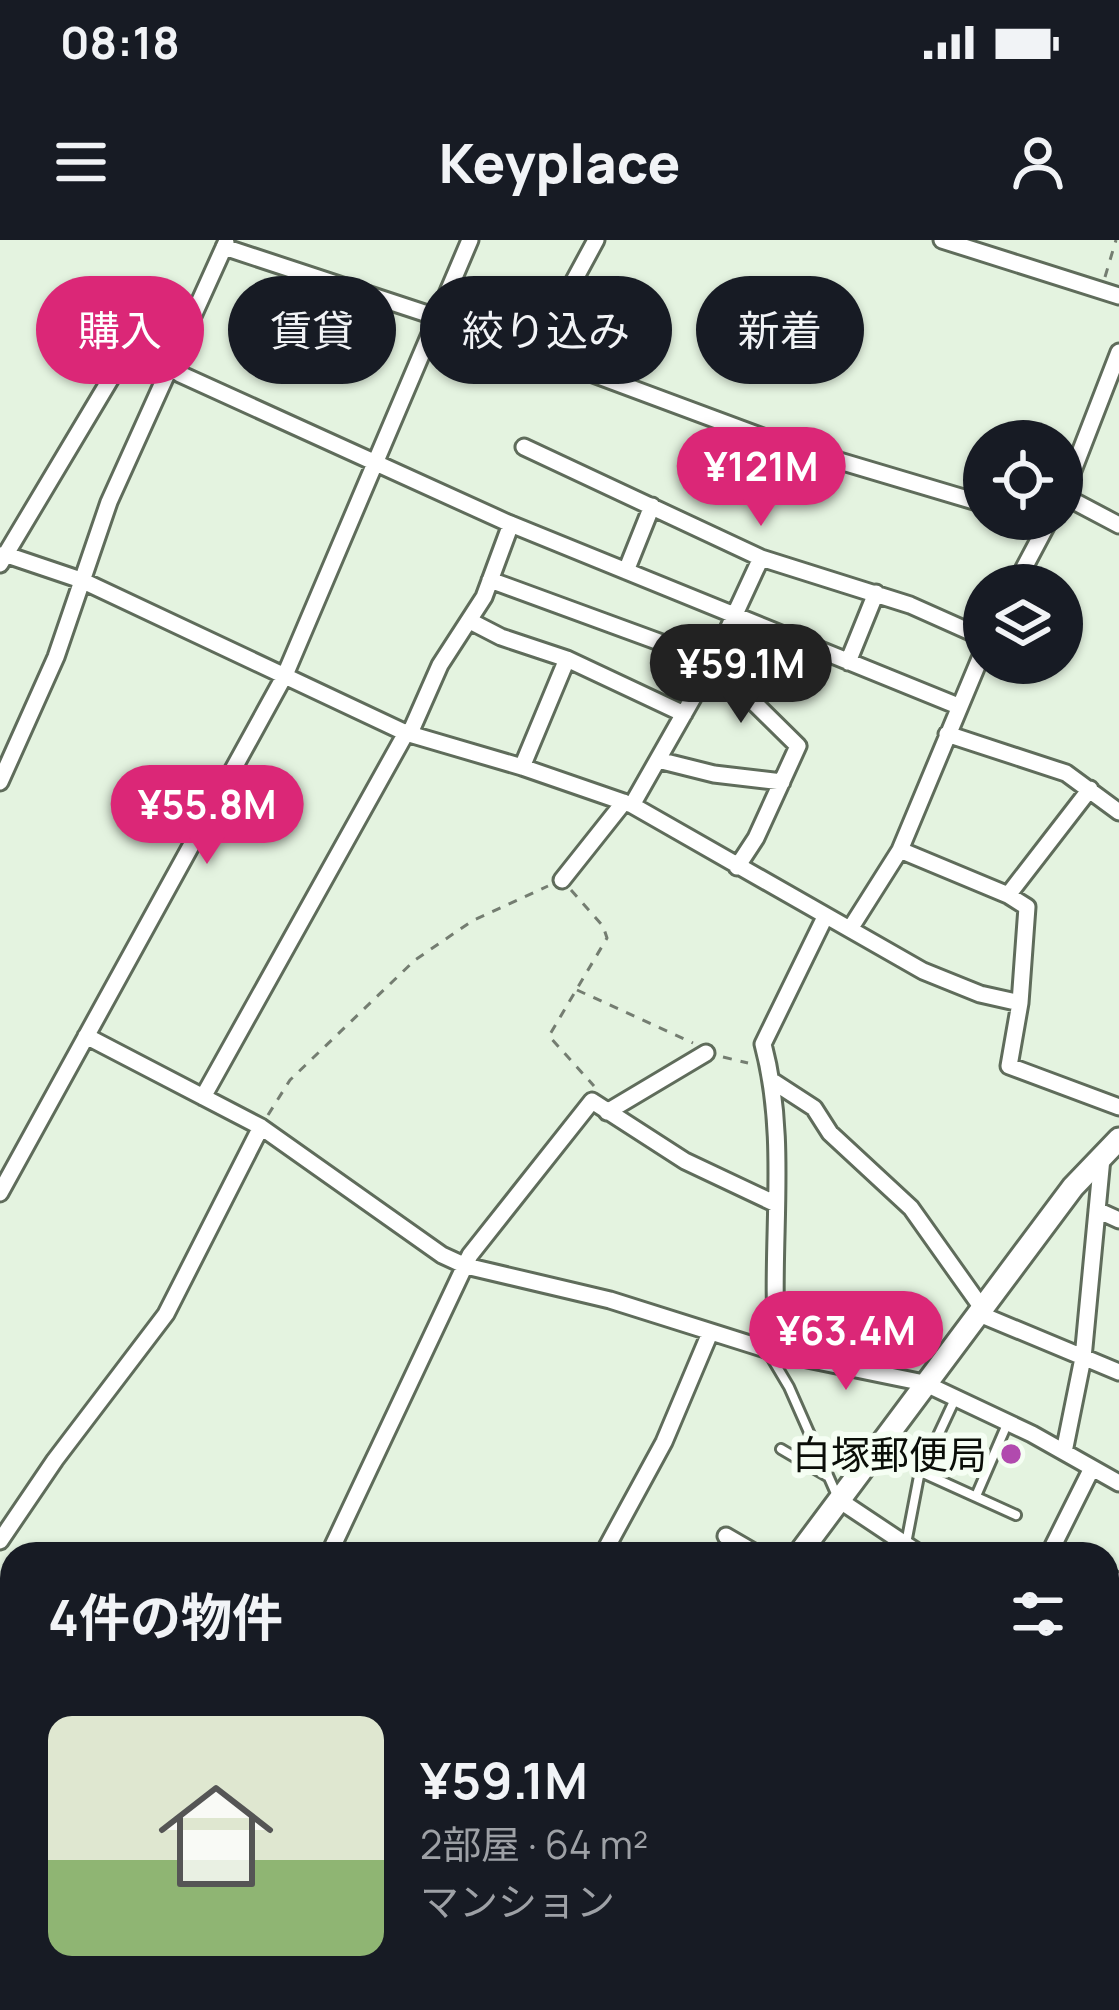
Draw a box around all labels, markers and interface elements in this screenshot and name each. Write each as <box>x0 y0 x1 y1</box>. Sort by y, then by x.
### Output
text: 08:18 <box>60 11 180 73</box>
text: Keyplace <box>439 125 680 199</box>
icon: menu <box>48 129 114 195</box>
icon: person <box>1005 129 1071 195</box>
chip: 購入 <box>36 276 204 384</box>
chip: 賃貸 <box>228 276 396 384</box>
chip: 絞り込み <box>420 276 672 384</box>
chip: 新着 <box>696 276 864 384</box>
map controls <box>963 420 1083 684</box>
button: locate <box>963 420 1083 540</box>
pin: ¥121M <box>677 427 845 529</box>
text: ¥121M <box>704 439 818 493</box>
button: layers <box>963 564 1083 684</box>
pin: ¥59.1M <box>643 624 839 726</box>
text: ¥59.1M <box>677 636 805 690</box>
pin: ¥55.8M <box>109 765 305 867</box>
text: ¥55.8M <box>138 777 276 831</box>
pin: ¥63.4M <box>748 1291 944 1393</box>
text: ¥63.4M <box>776 1303 916 1357</box>
place label: 白塚郵便局 <box>792 1427 987 1481</box>
marker: 白塚郵便局 <box>998 1441 1024 1467</box>
icon: filters <box>1005 1581 1071 1647</box>
text: 4件の物件 <box>48 1582 283 1651</box>
text: ¥59.1M <box>420 1745 588 1814</box>
icon: home <box>144 1764 288 1908</box>
text: 2部屋 · 64 m² <box>420 1817 648 1871</box>
text: マンション <box>420 1874 615 1928</box>

